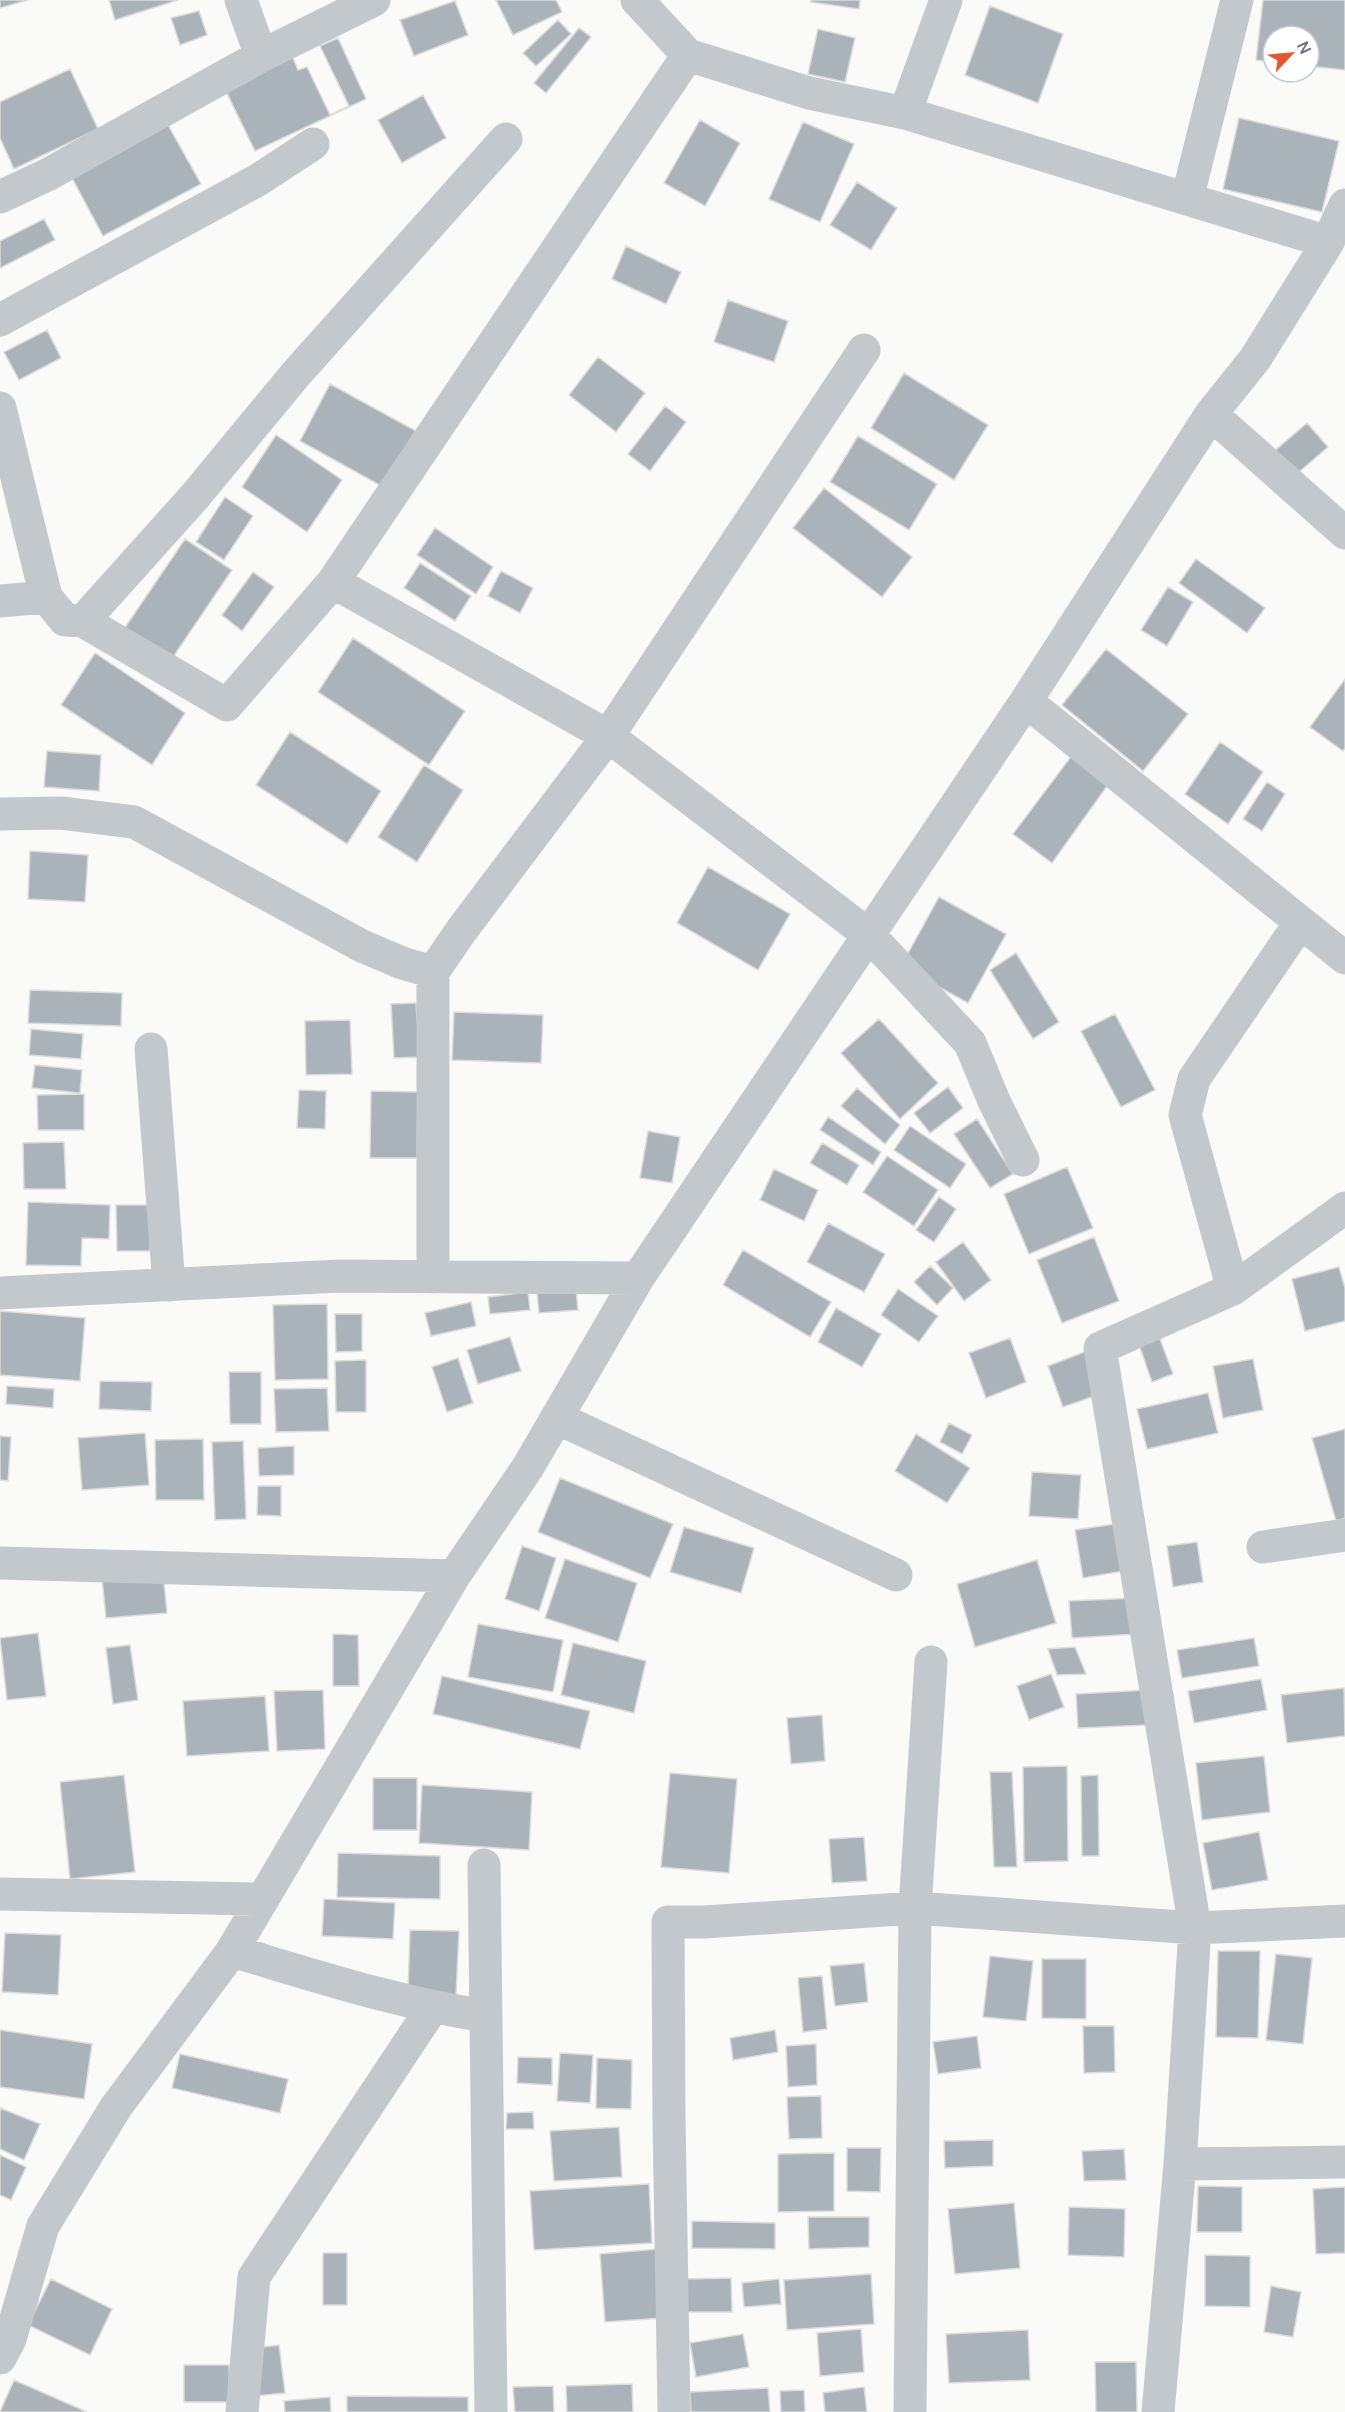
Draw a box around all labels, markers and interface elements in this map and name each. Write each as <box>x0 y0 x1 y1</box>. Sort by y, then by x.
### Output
north arrow <box>1261 24 1321 84</box>
text: N <box>1292 37 1317 57</box>

